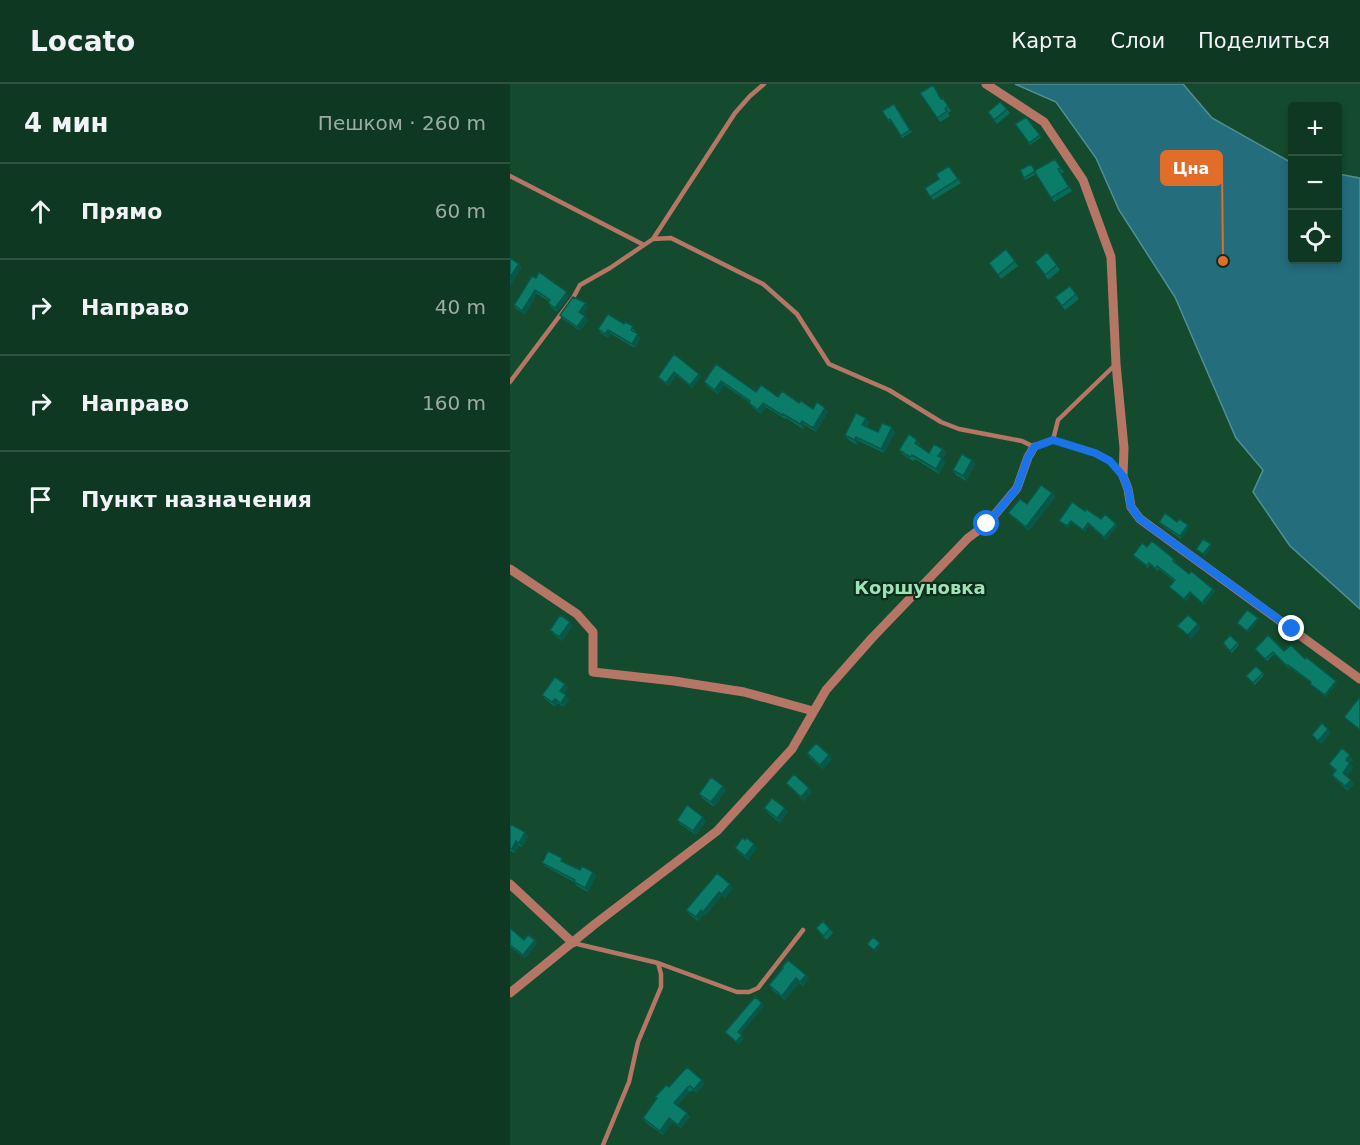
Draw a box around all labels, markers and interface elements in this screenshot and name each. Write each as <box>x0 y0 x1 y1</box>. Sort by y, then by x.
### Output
text: Locato <box>30 25 135 58</box>
text: Карта <box>1011 29 1077 53</box>
text: Слои <box>1110 29 1165 53</box>
text: Поделиться <box>1198 29 1330 53</box>
map controls <box>1288 102 1342 264</box>
button: + <box>1288 102 1342 156</box>
text: 4 мин <box>24 108 109 138</box>
text: Пешком · 260 m <box>318 111 486 135</box>
callout: Цна <box>1161 151 1222 185</box>
button: − <box>1288 156 1342 210</box>
text: Цна <box>1173 159 1209 178</box>
icon: ahead <box>24 195 57 228</box>
text: Прямо <box>81 199 162 224</box>
text: 60 m <box>435 199 486 223</box>
button: locate <box>1288 210 1342 264</box>
icon: right <box>24 291 57 324</box>
text: Направо <box>81 295 189 320</box>
text: 40 m <box>435 295 486 319</box>
icon: right <box>24 387 57 420</box>
text: Направо <box>81 391 189 416</box>
text: 160 m <box>422 391 486 415</box>
icon: arrive <box>24 483 57 516</box>
text: Пункт назначения <box>81 487 312 512</box>
route start <box>973 510 999 536</box>
district label: Коршуновка <box>854 577 986 598</box>
route end <box>1278 615 1304 641</box>

